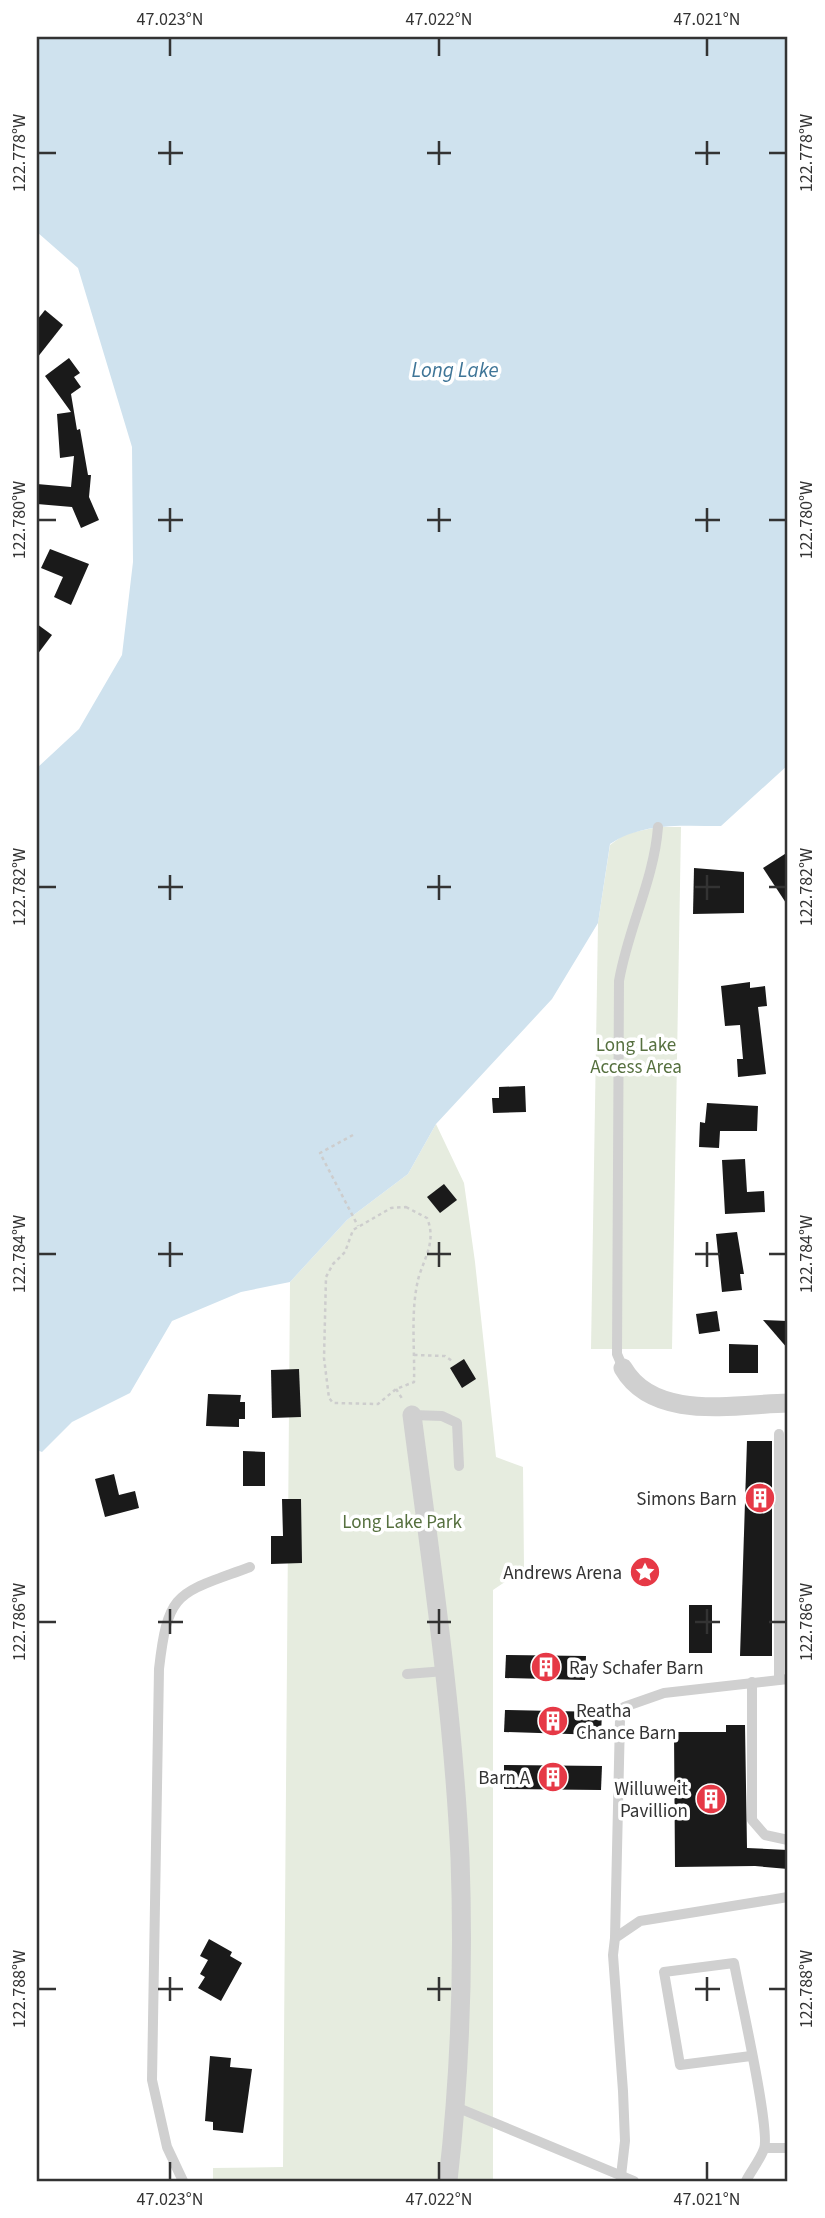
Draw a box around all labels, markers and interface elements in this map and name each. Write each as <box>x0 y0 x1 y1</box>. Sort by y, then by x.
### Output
text: 47.023°N <box>137 7 203 32</box>
text: 47.022°N <box>406 7 472 32</box>
text: 47.021°N <box>674 7 740 32</box>
text: 122.778°W <box>7 114 32 192</box>
text: 122.778°W <box>794 114 819 192</box>
water label: Long Lake <box>412 355 498 385</box>
text: 122.780°W <box>7 481 32 559</box>
text: 122.780°W <box>794 481 819 559</box>
text: 122.782°W <box>7 848 32 926</box>
text: 122.782°W <box>794 848 819 926</box>
park label: Long Lake Access Area <box>590 1032 682 1081</box>
text: 122.784°W <box>7 1215 32 1293</box>
text: 122.784°W <box>794 1215 819 1293</box>
building icon: Simons Barn <box>743 1481 777 1515</box>
place label: Simons Barn <box>636 1486 737 1513</box>
park label: Long Lake Park <box>342 1509 462 1536</box>
place icon: Andrews Arena <box>628 1555 662 1589</box>
place label: Andrews Arena <box>503 1560 622 1587</box>
text: 122.786°W <box>7 1583 32 1661</box>
text: 122.786°W <box>794 1583 819 1661</box>
building icon: Ray Schafer Barn <box>529 1650 563 1684</box>
place label: Ray Schafer Barn <box>569 1655 704 1682</box>
place label: Reatha Chance Barn <box>576 1698 676 1747</box>
building icon: Reatha Chance Barn <box>536 1704 570 1738</box>
building icon: Barn A <box>536 1760 570 1794</box>
place label: Barn A <box>478 1765 531 1792</box>
place label: Willuweit Pavillion <box>614 1776 689 1825</box>
building icon: Willuweit Pavillion <box>694 1782 728 1816</box>
text: 122.788°W <box>7 1950 32 2028</box>
text: 122.788°W <box>794 1950 819 2028</box>
text: 47.023°N <box>137 2187 203 2212</box>
text: 47.022°N <box>406 2187 472 2212</box>
text: 47.021°N <box>674 2187 740 2212</box>

